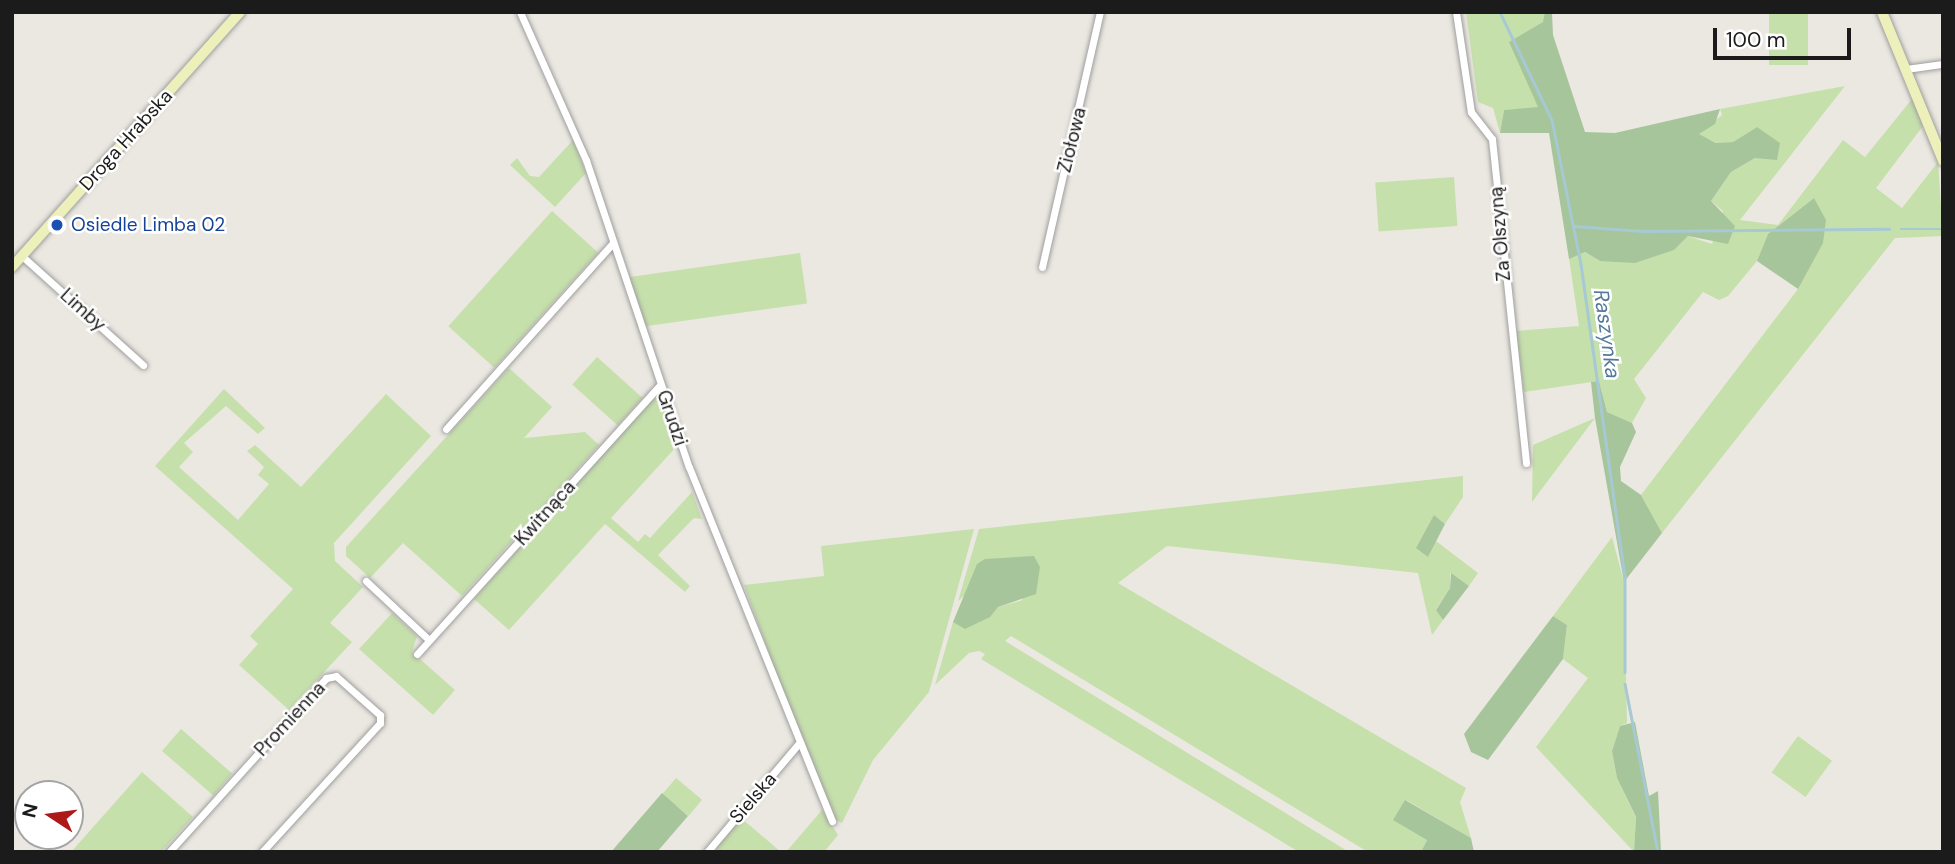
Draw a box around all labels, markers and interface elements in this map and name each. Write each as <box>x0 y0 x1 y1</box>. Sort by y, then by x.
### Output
scale bar <box>1717 14 1855 58</box>
text: 100 m <box>1726 26 1786 54</box>
street label: Droga Hrabska <box>75 85 177 195</box>
street label: Ziołowa <box>1053 105 1091 175</box>
street label: Za Olszyną <box>1485 186 1515 282</box>
place label: Osiedle Limba 02 <box>71 214 225 236</box>
marker: Osiedle Limba 02 <box>49 217 65 233</box>
street label: Limby <box>56 284 110 336</box>
water label: Raszynka <box>1588 288 1626 380</box>
street label: Grudzi <box>652 387 692 449</box>
street label: Kwitnąca <box>510 476 580 550</box>
street label: Promienna <box>250 677 330 761</box>
street label: Sielska <box>725 768 781 828</box>
north arrow <box>14 780 84 850</box>
text: N <box>16 801 44 820</box>

